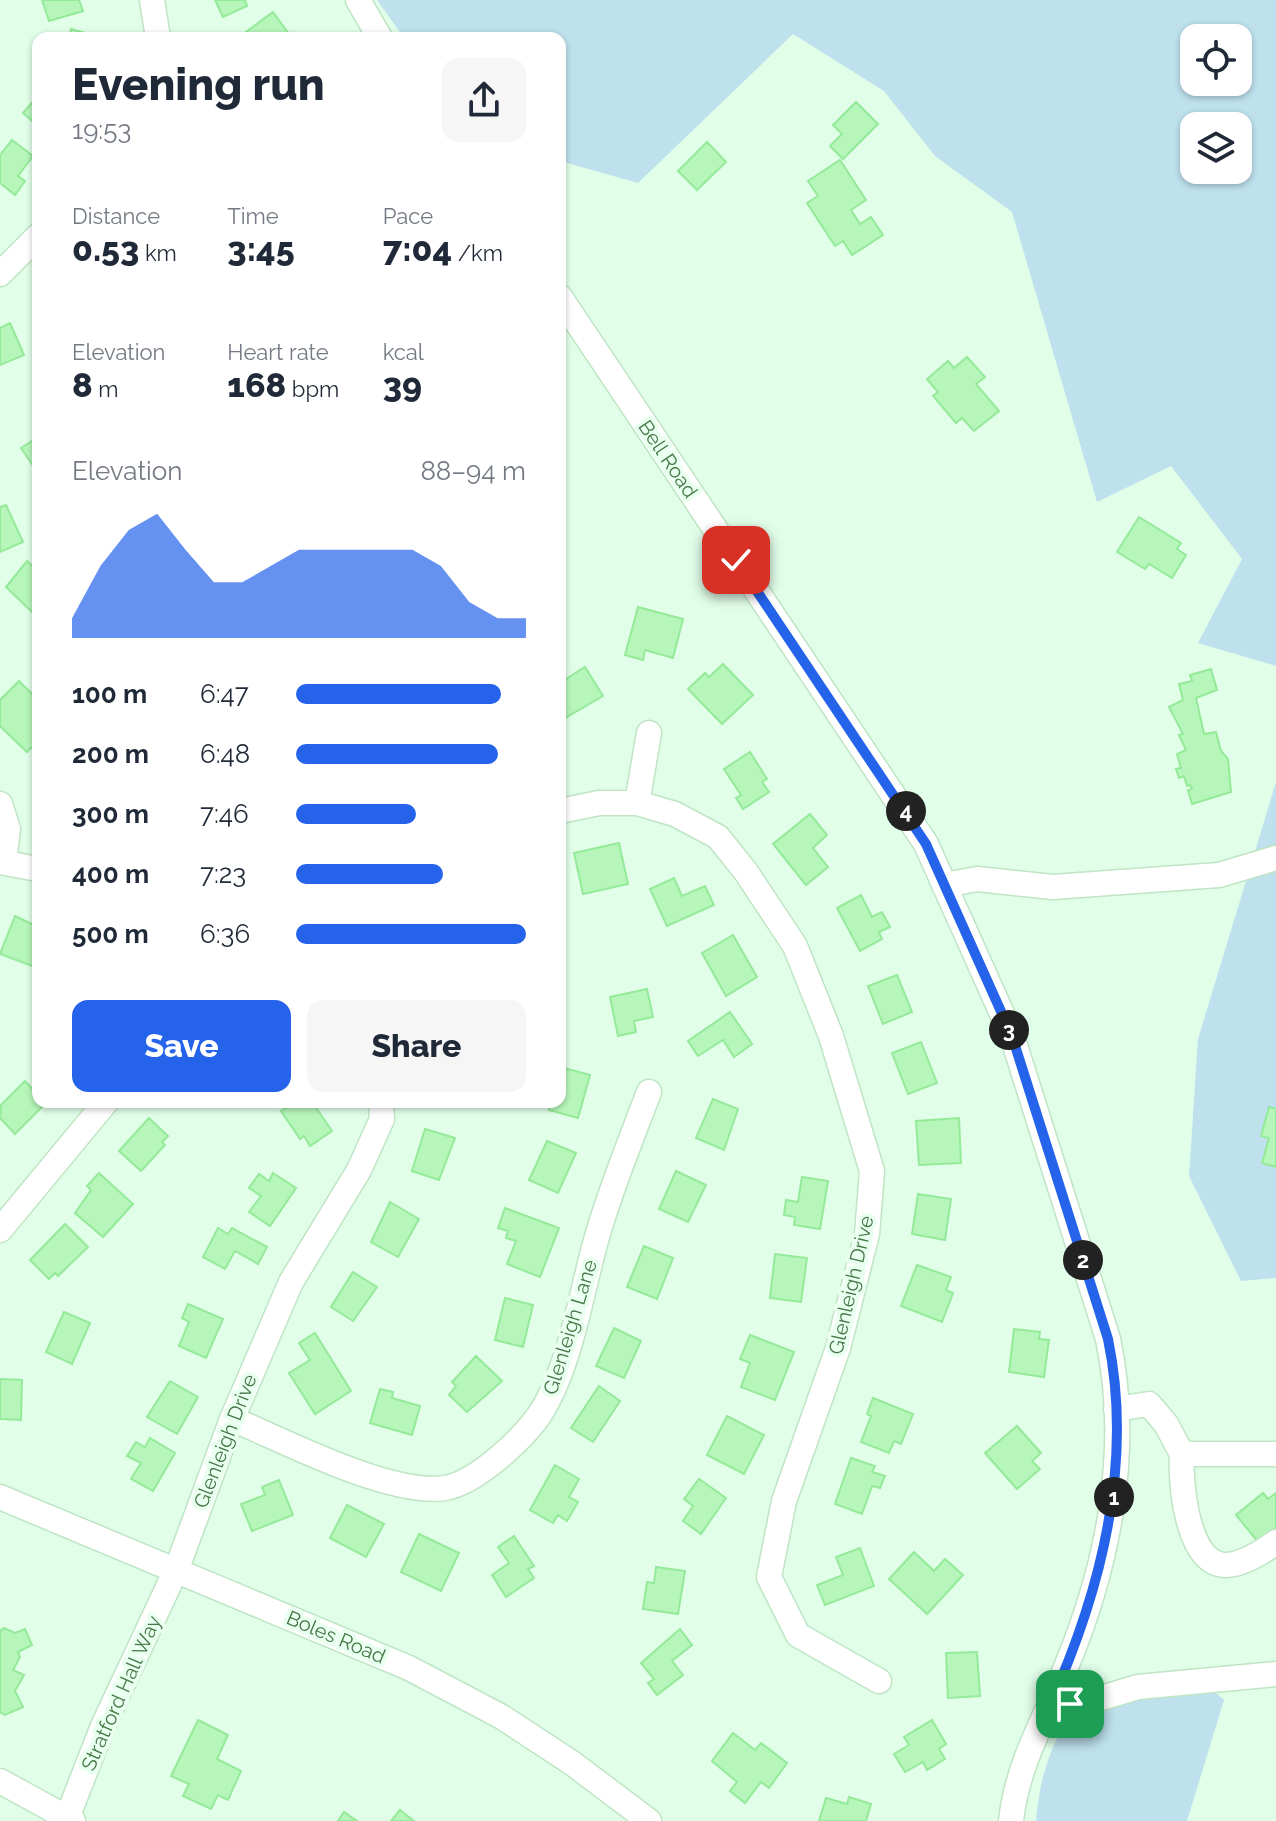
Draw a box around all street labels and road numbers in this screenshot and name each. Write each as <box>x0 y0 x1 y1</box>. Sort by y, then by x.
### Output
street label: Bell Road <box>633 416 703 502</box>
street label: Glenleigh Drive <box>823 1213 879 1357</box>
street label: Glenleigh Lane <box>538 1256 602 1397</box>
street label: Glenleigh Drive <box>188 1370 262 1511</box>
street label: Boles Road <box>283 1605 389 1669</box>
street label: Stratford Hall Way <box>76 1612 166 1774</box>

